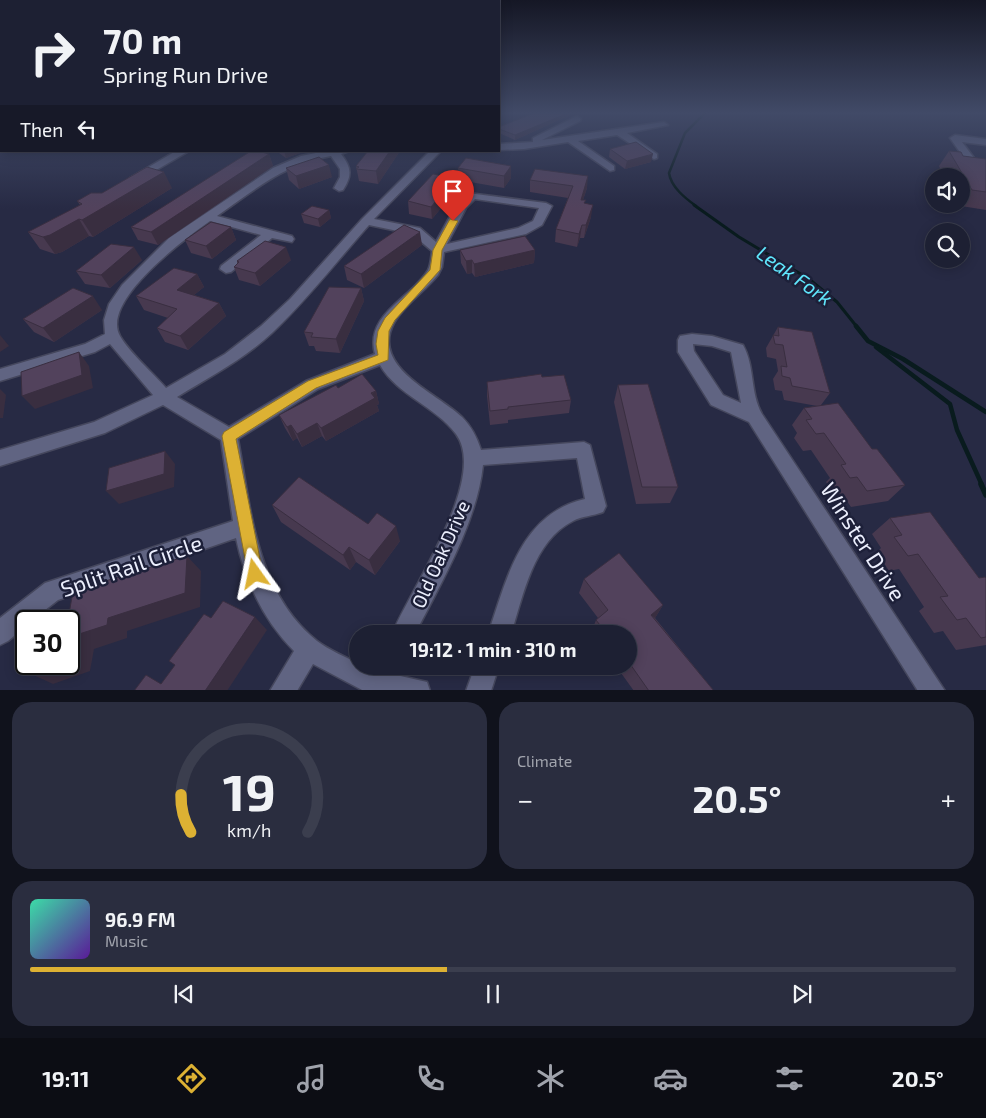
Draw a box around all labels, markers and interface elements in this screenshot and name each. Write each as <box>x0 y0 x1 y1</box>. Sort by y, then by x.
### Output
text: 70 m <box>103 19 182 61</box>
icon: right <box>20 20 85 85</box>
text: Spring Run Drive <box>103 61 268 87</box>
icon: left <box>73 115 101 143</box>
text: Then <box>20 118 63 141</box>
map controls <box>925 168 970 268</box>
button: sound <box>925 168 970 213</box>
pin <box>432 170 474 221</box>
icon: arrive <box>439 177 467 205</box>
button: search <box>925 223 970 268</box>
water label: Leak Fork <box>752 240 838 310</box>
street label: Winster Drive <box>816 477 912 605</box>
street label: Old Oak Drive <box>406 497 474 611</box>
street label: Split Rail Circle <box>57 529 205 601</box>
position arrow <box>228 547 280 599</box>
speed limit sign: 30 <box>15 610 80 675</box>
text: 19:12 · 1 min · 310 m <box>409 638 577 661</box>
text: Climate <box>517 751 572 770</box>
text: 19 <box>223 759 276 821</box>
text: 20.5° <box>692 775 782 821</box>
text: − <box>517 782 533 816</box>
text: + <box>941 782 956 816</box>
text: km/h <box>227 819 272 841</box>
text: 96.9 FM <box>105 908 175 931</box>
text: Music <box>105 931 148 950</box>
icon: previous <box>170 980 198 1008</box>
icon: pause <box>479 980 507 1008</box>
icon: next <box>788 980 816 1008</box>
icon: directions <box>174 1061 209 1096</box>
icon: music <box>294 1061 329 1096</box>
icon: phone <box>413 1061 448 1096</box>
icon: climate <box>533 1061 568 1096</box>
icon: car <box>653 1061 688 1096</box>
icon: filters <box>772 1061 807 1096</box>
text: 19:11 <box>42 1065 89 1091</box>
text: 20.5° <box>892 1065 944 1091</box>

